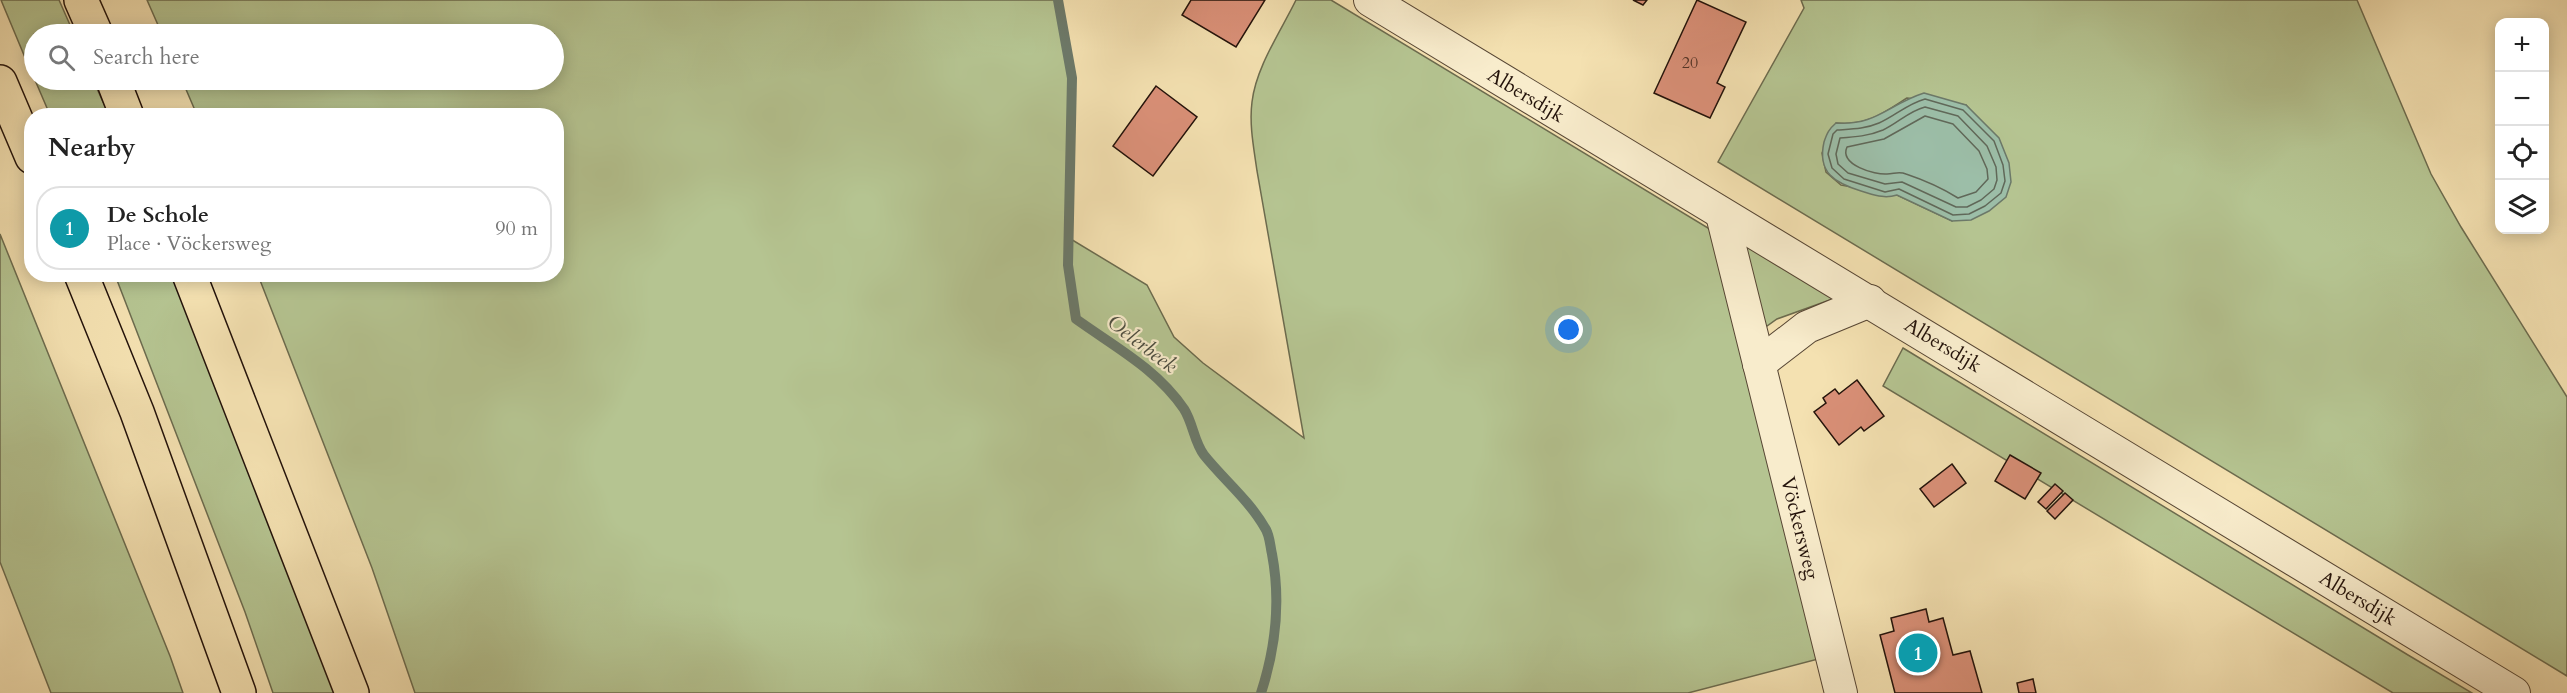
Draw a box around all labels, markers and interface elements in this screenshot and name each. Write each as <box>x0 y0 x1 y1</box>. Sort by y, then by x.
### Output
map controls <box>2495 18 2549 234</box>
button: + <box>2495 18 2549 72</box>
search box <box>24 24 564 90</box>
icon: search <box>45 41 78 74</box>
text: Search here <box>93 42 200 72</box>
house number: 20 <box>1682 52 1698 74</box>
street label: Albersdijk <box>1482 61 1570 129</box>
button: − <box>2495 72 2549 126</box>
button: locate <box>2495 126 2549 180</box>
text: Nearby <box>48 130 136 165</box>
button: layers <box>2495 180 2549 234</box>
text: De Schole <box>107 200 209 230</box>
text: 1 <box>64 215 75 242</box>
text: 90 m <box>495 215 538 242</box>
text: Place · Vöckersweg <box>107 230 271 257</box>
water label: Oelerbeek <box>1101 308 1184 380</box>
street label: Albersdijk <box>1899 311 1987 379</box>
your location <box>1554 315 1583 344</box>
street label: Vöckersweg <box>1774 474 1826 583</box>
street label: Albersdijk <box>2314 564 2402 632</box>
pin: 1 <box>1898 630 1938 676</box>

